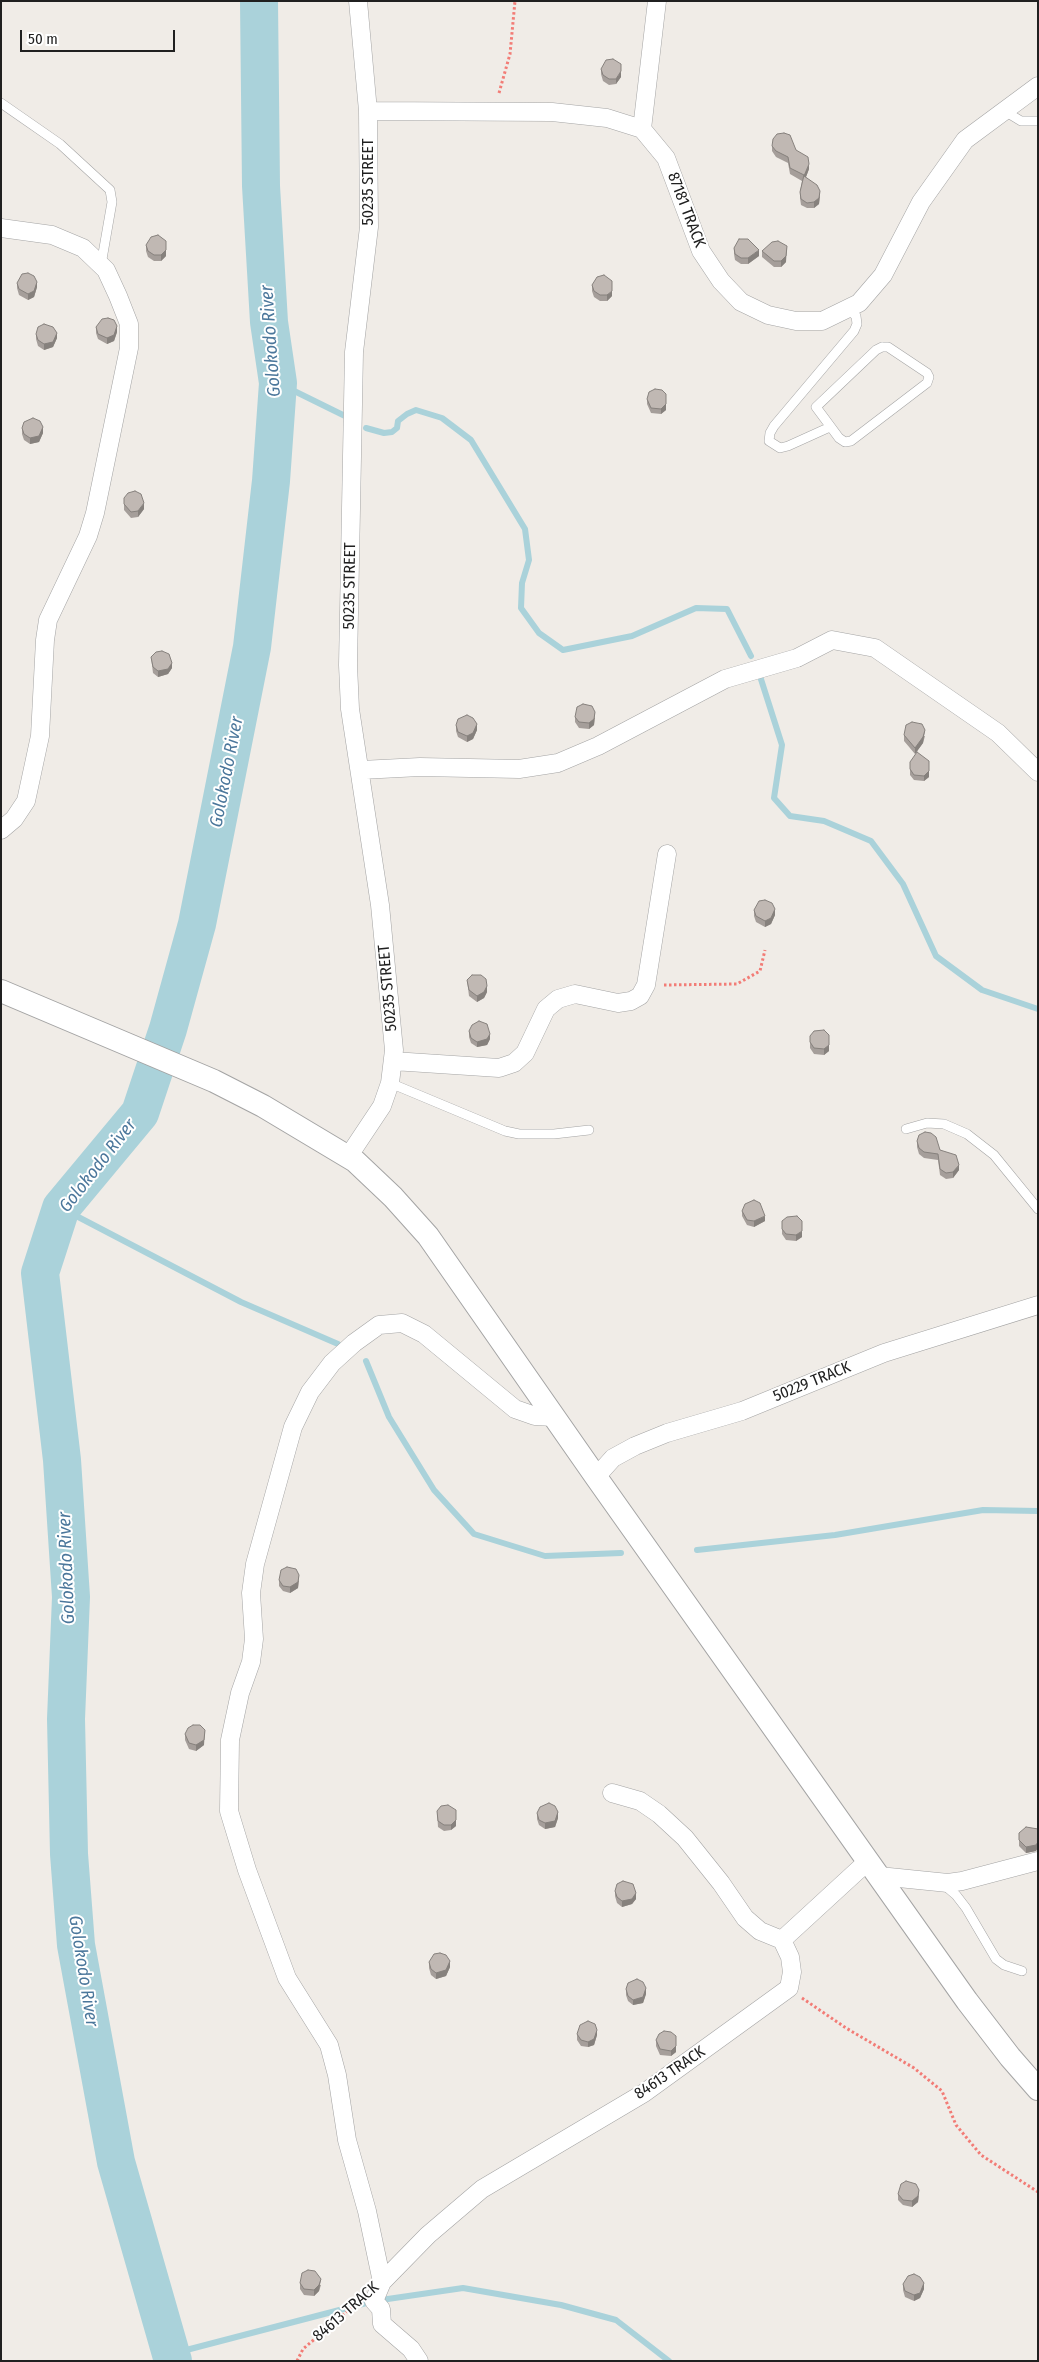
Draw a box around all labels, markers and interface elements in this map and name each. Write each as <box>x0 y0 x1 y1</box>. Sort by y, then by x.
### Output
scale bar <box>22 20 178 52</box>
text: 50 m <box>28 30 58 48</box>
street label: 50235 STREET <box>359 139 379 225</box>
street label: 87181 TRACK <box>663 170 709 250</box>
water label: Golokodo River <box>256 284 286 398</box>
street label: 50235 STREET <box>340 542 360 630</box>
water label: Golokodo River <box>206 715 248 829</box>
street label: 50235 STREET <box>375 944 401 1032</box>
water label: Golokodo River <box>55 1115 141 1217</box>
street label: 50229 TRACK <box>770 1358 854 1406</box>
water label: Golokodo River <box>54 1512 80 1624</box>
water label: Golokodo River <box>64 1914 102 2028</box>
street label: 84613 TRACK <box>631 2042 709 2104</box>
street label: 84613 TRACK <box>309 2278 383 2346</box>

